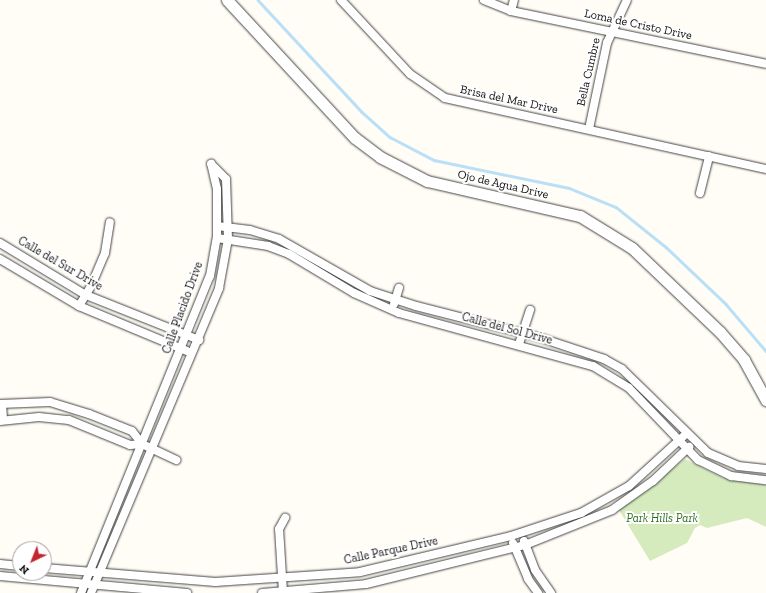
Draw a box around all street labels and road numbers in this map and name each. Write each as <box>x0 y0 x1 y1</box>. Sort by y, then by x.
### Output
street label: Loma de Cristo Drive <box>583 7 693 43</box>
street label: Bella Cumbre <box>574 36 604 108</box>
street label: Brisa del Mar Drive <box>459 83 559 117</box>
street label: Ojo de Agua Drive <box>456 167 550 203</box>
street label: Calle del Sur Drive <box>15 234 105 294</box>
street label: Calle Placido Drive <box>160 260 206 356</box>
street label: Calle del Sol Drive <box>460 310 554 348</box>
street label: Calle Parque Drive <box>343 534 439 568</box>

